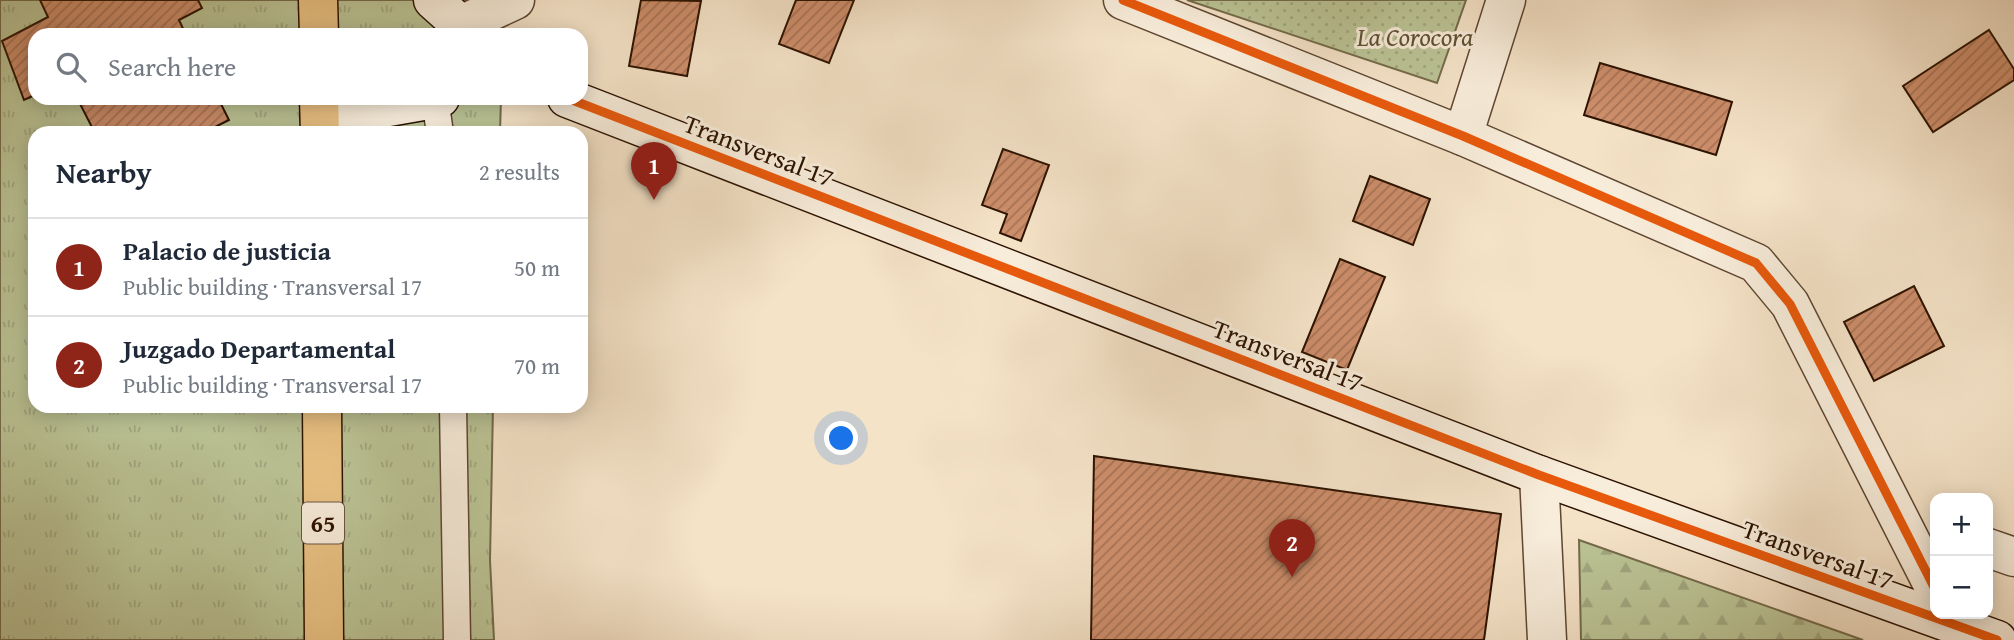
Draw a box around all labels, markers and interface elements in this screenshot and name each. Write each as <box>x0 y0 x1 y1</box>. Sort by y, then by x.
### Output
park label: La Corocora <box>1356 17 1473 56</box>
search box <box>28 28 588 105</box>
text: Search here <box>108 47 236 86</box>
icon: search <box>52 48 90 86</box>
street label: Transversal 17 <box>678 103 840 197</box>
pin: 1 <box>631 142 677 200</box>
text: Nearby <box>56 150 152 194</box>
text: 2 results <box>479 155 560 188</box>
text: Palacio de justicia <box>123 231 331 270</box>
text: 1 <box>73 251 85 284</box>
text: 50 m <box>514 251 560 284</box>
text: Public building · Transversal 17 <box>123 270 422 303</box>
street label: Transversal 17 <box>1207 308 1369 402</box>
text: Juzgado Departamental <box>123 329 395 368</box>
text: 2 <box>73 349 85 382</box>
text: 70 m <box>514 349 560 382</box>
text: Public building · Transversal 17 <box>123 368 422 401</box>
your location <box>824 421 858 455</box>
map controls <box>1930 493 1993 619</box>
button: + <box>1930 493 1993 556</box>
road number: 65 <box>302 502 344 544</box>
street label: Transversal 17 <box>1737 509 1899 599</box>
pin: 2 <box>1269 519 1315 577</box>
button: − <box>1930 556 1993 619</box>

